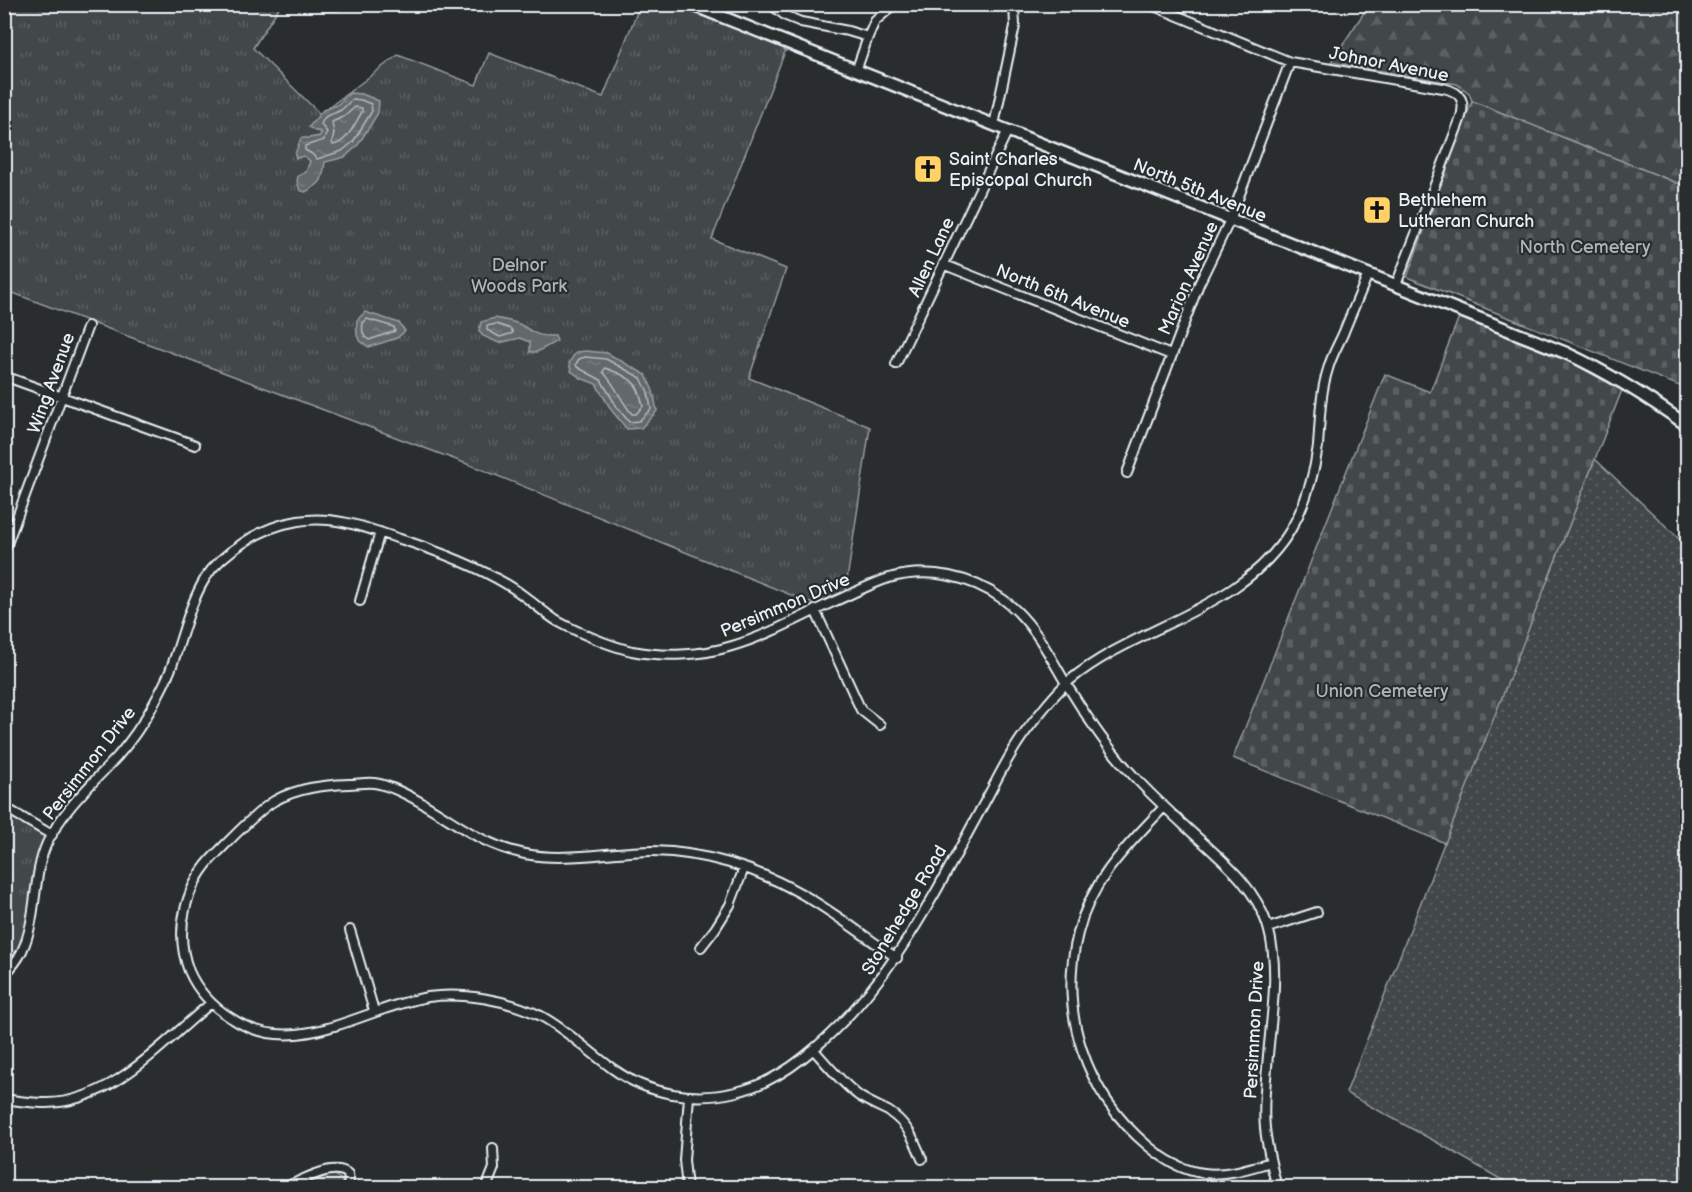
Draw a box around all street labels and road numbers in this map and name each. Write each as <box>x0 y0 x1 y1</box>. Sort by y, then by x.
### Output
street label: Johnor Avenue <box>1327 43 1451 86</box>
street label: North 5th Avenue <box>1130 154 1270 227</box>
street label: Allen Lane <box>904 214 959 300</box>
street label: Marion Avenue <box>1154 218 1223 338</box>
street label: North 6th Avenue <box>993 260 1133 333</box>
street label: Wing Avenue <box>24 330 80 436</box>
street label: Persimmon Drive <box>717 569 853 642</box>
street label: Persimmon Drive <box>39 702 140 824</box>
street label: Stonehedge Road <box>857 842 951 979</box>
street label: Persimmon Drive <box>1240 960 1269 1100</box>

